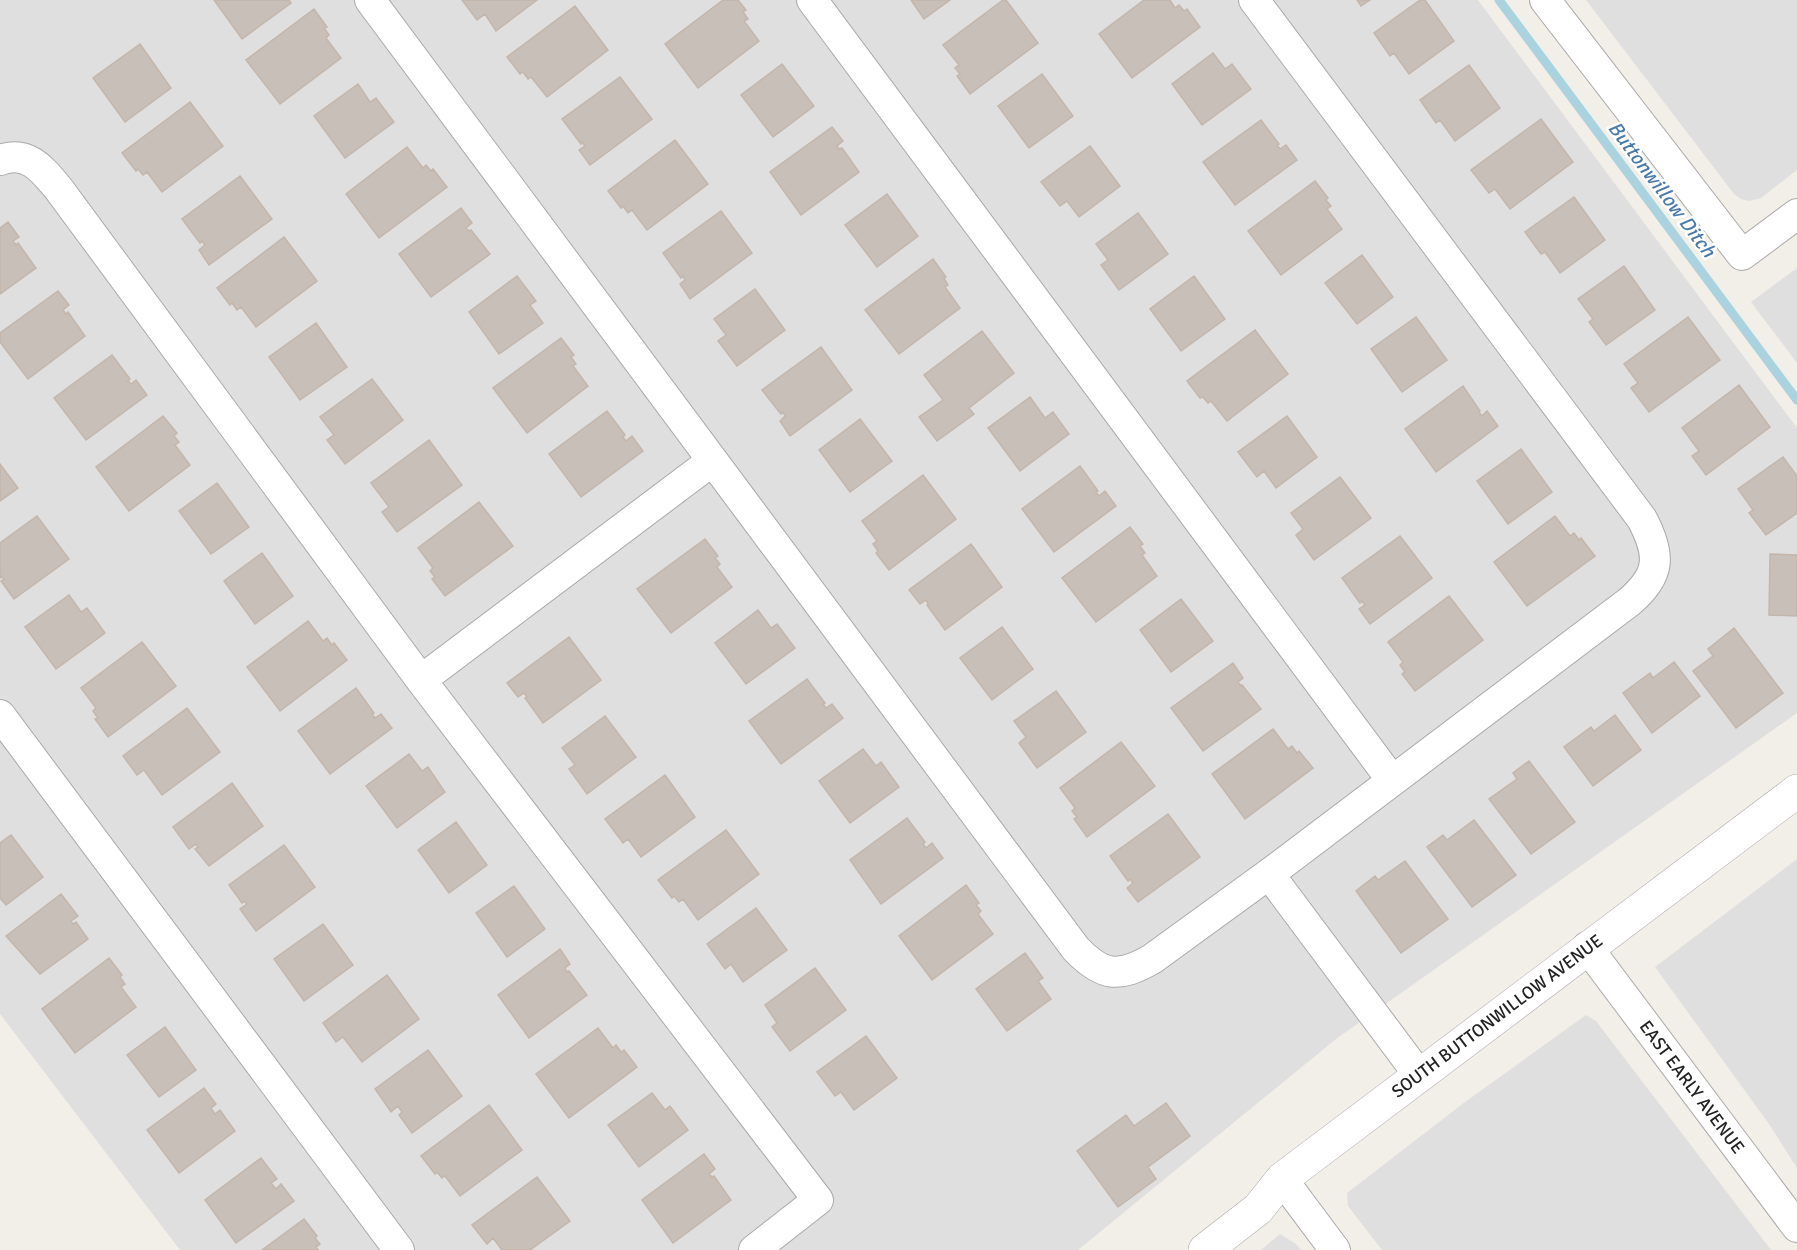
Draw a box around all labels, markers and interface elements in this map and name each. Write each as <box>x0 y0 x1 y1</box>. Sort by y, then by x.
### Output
water label: Buttonwillow Ditch <box>1602 116 1722 263</box>
street label: SOUTH BUTTONWILLOW AVENUE <box>1387 929 1607 1103</box>
street label: EAST EARLY AVENUE <box>1635 1016 1749 1158</box>

